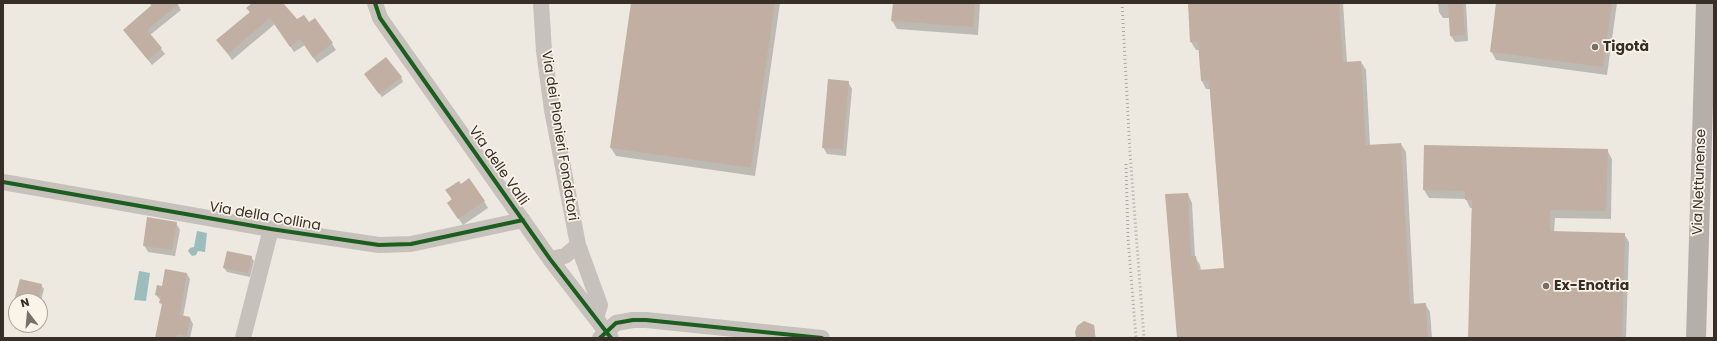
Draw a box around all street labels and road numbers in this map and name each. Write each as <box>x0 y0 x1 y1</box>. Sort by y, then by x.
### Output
street label: Via dei Pionieri Fondatori <box>537 50 581 222</box>
street label: Via delle Valli <box>464 123 532 209</box>
street label: Via Nettunense <box>1690 129 1710 235</box>
street label: Via della Collina <box>208 199 322 235</box>

